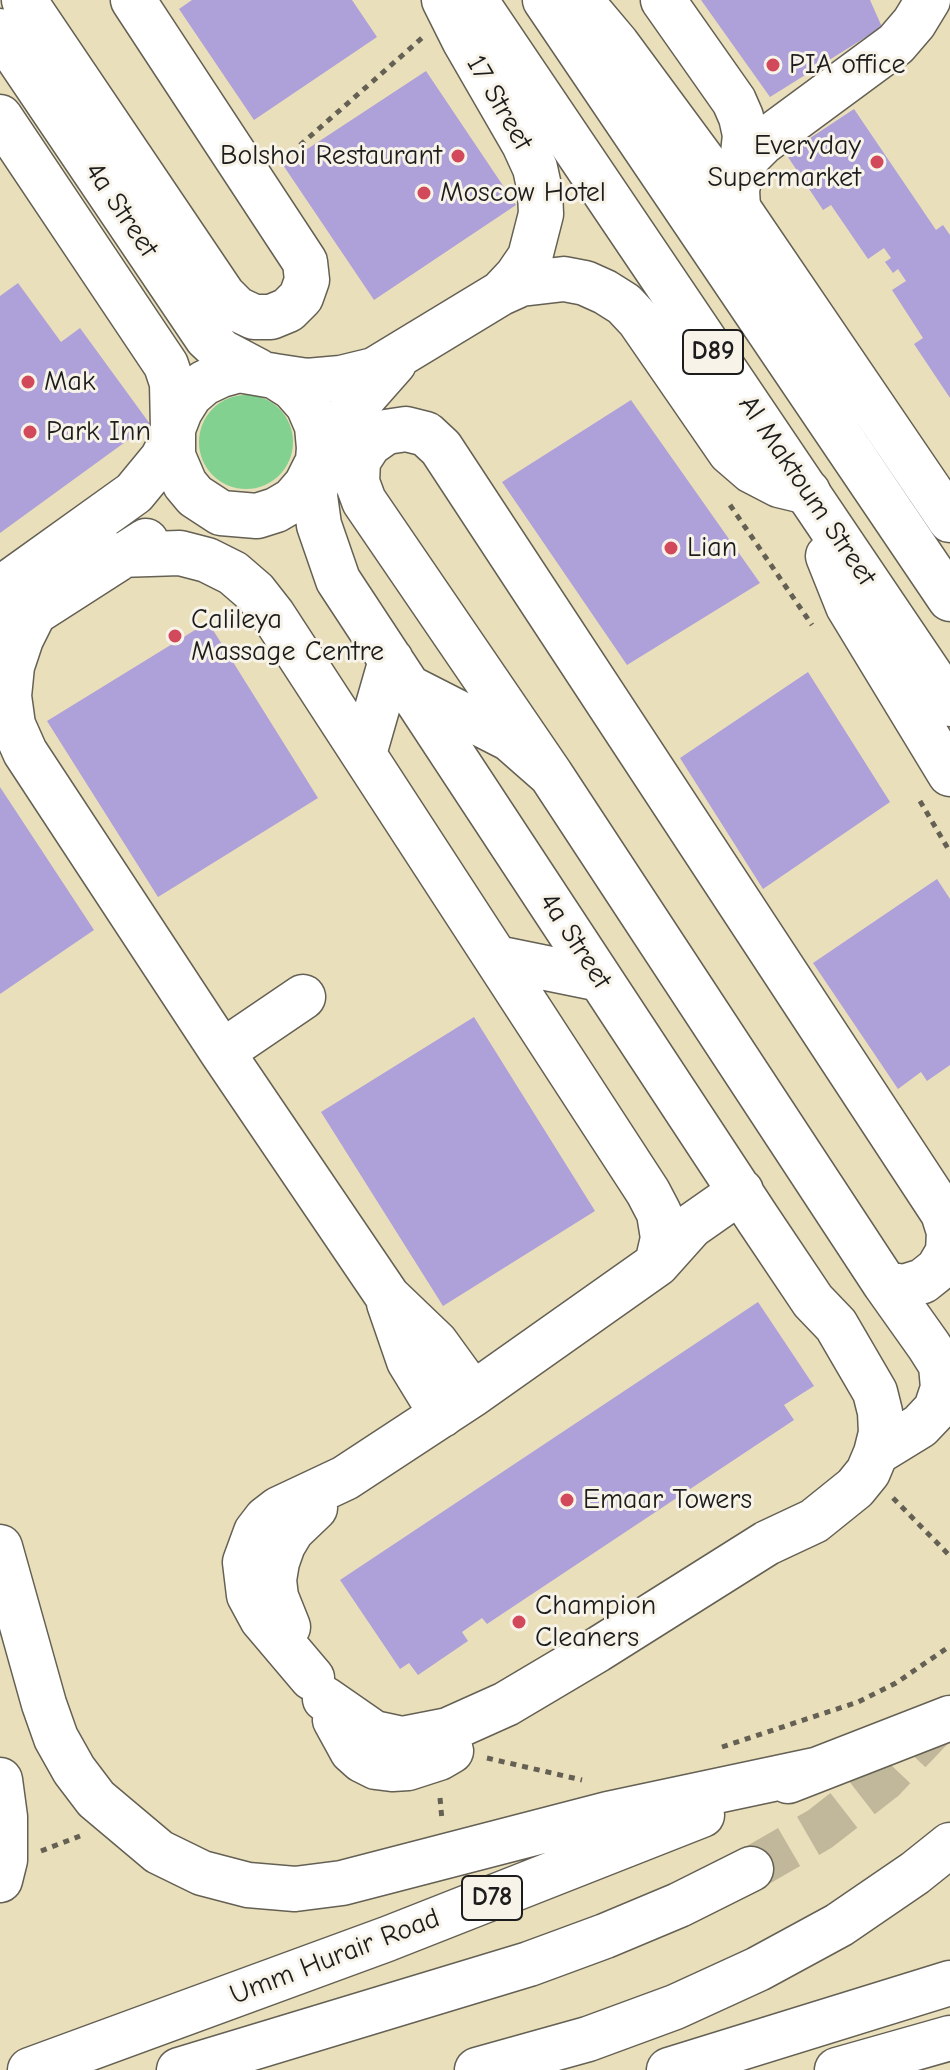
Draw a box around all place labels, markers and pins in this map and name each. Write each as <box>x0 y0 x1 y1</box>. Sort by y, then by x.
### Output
place label: PIA office <box>789 48 905 82</box>
marker: PIA office <box>764 56 782 74</box>
place label: Everyday Supermarket <box>708 129 861 195</box>
place label: Bolshoi Restaurant <box>220 139 442 173</box>
marker: Bolshoi Restaurant <box>449 147 467 165</box>
marker: Everyday Supermarket <box>868 153 886 171</box>
place label: Moscow Hotel <box>440 176 606 210</box>
marker: Moscow Hotel <box>415 184 433 202</box>
place label: Mak <box>44 365 95 399</box>
marker: Mak <box>19 373 37 391</box>
place label: Park Inn <box>46 415 151 449</box>
marker: Park Inn <box>21 423 39 441</box>
place label: Lian <box>687 531 737 565</box>
marker: Lian <box>662 539 680 557</box>
place label: Calileya Massage Centre <box>191 603 384 669</box>
marker: Calileya Massage Centre <box>166 627 184 645</box>
place label: Emaar Towers <box>583 1483 752 1517</box>
marker: Emaar Towers <box>558 1491 576 1509</box>
place label: Champion Cleaners <box>535 1589 656 1655</box>
marker: Champion Cleaners <box>510 1613 528 1631</box>

